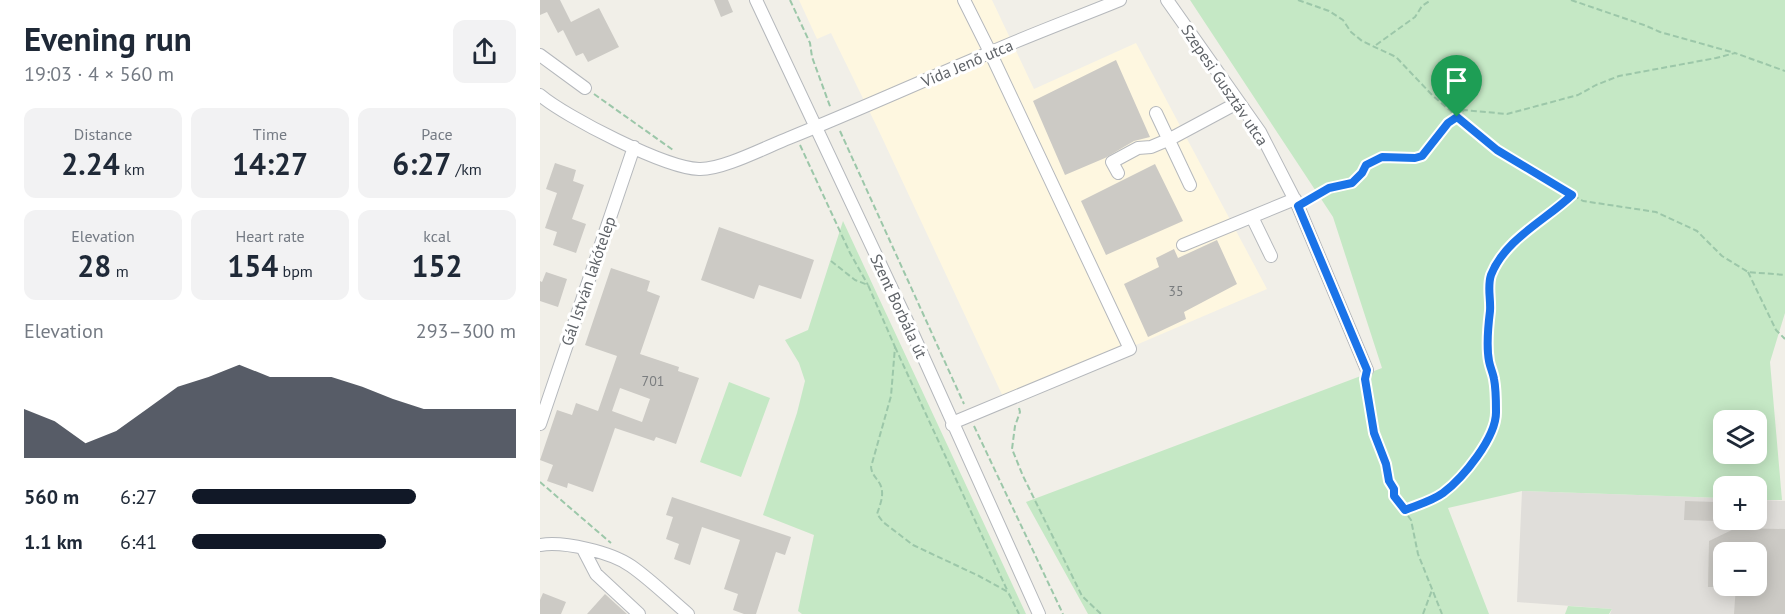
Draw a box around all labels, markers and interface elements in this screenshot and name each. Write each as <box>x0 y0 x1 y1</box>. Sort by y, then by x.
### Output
text: Evening run <box>24 17 192 60</box>
button: share <box>453 20 516 83</box>
street label: Szepesi Gusztáv utca <box>1177 21 1273 149</box>
street label: Vida Jenő utca <box>917 35 1016 92</box>
pin <box>1431 55 1482 117</box>
text: 19:03 · 4 × 560 m <box>24 61 174 87</box>
icon: arrive <box>1440 64 1473 97</box>
text: Distance <box>74 124 132 144</box>
text: Time <box>253 124 287 144</box>
text: Pace <box>421 124 453 144</box>
text: 2.24 <box>61 144 120 183</box>
text: 14:27 <box>232 144 308 183</box>
text: 6:27 <box>392 144 451 183</box>
text: km <box>120 159 145 179</box>
text: /km <box>451 159 482 179</box>
street label: Gál István lakótelep <box>556 214 620 348</box>
text: Elevation <box>71 226 135 246</box>
text: Heart rate <box>235 226 305 246</box>
text: kcal <box>423 226 451 246</box>
text: 28 <box>77 246 111 285</box>
text: 154 <box>227 246 278 285</box>
text: 152 <box>411 246 463 285</box>
street label: Szent Borbála út <box>866 251 932 362</box>
text: m <box>111 261 129 281</box>
text: bpm <box>278 261 313 281</box>
house number: 35 <box>1168 282 1184 300</box>
text: Elevation <box>24 318 104 344</box>
text: 293–300 m <box>416 318 516 344</box>
house number: 701 <box>642 372 664 390</box>
map controls <box>1713 410 1767 596</box>
button: layers <box>1713 410 1767 464</box>
button: + <box>1713 476 1767 530</box>
text: 560 m <box>24 484 79 510</box>
text: 6:27 <box>120 484 157 510</box>
text: 1.1 km <box>24 529 83 555</box>
text: 6:41 <box>120 529 157 555</box>
button: − <box>1713 542 1767 596</box>

